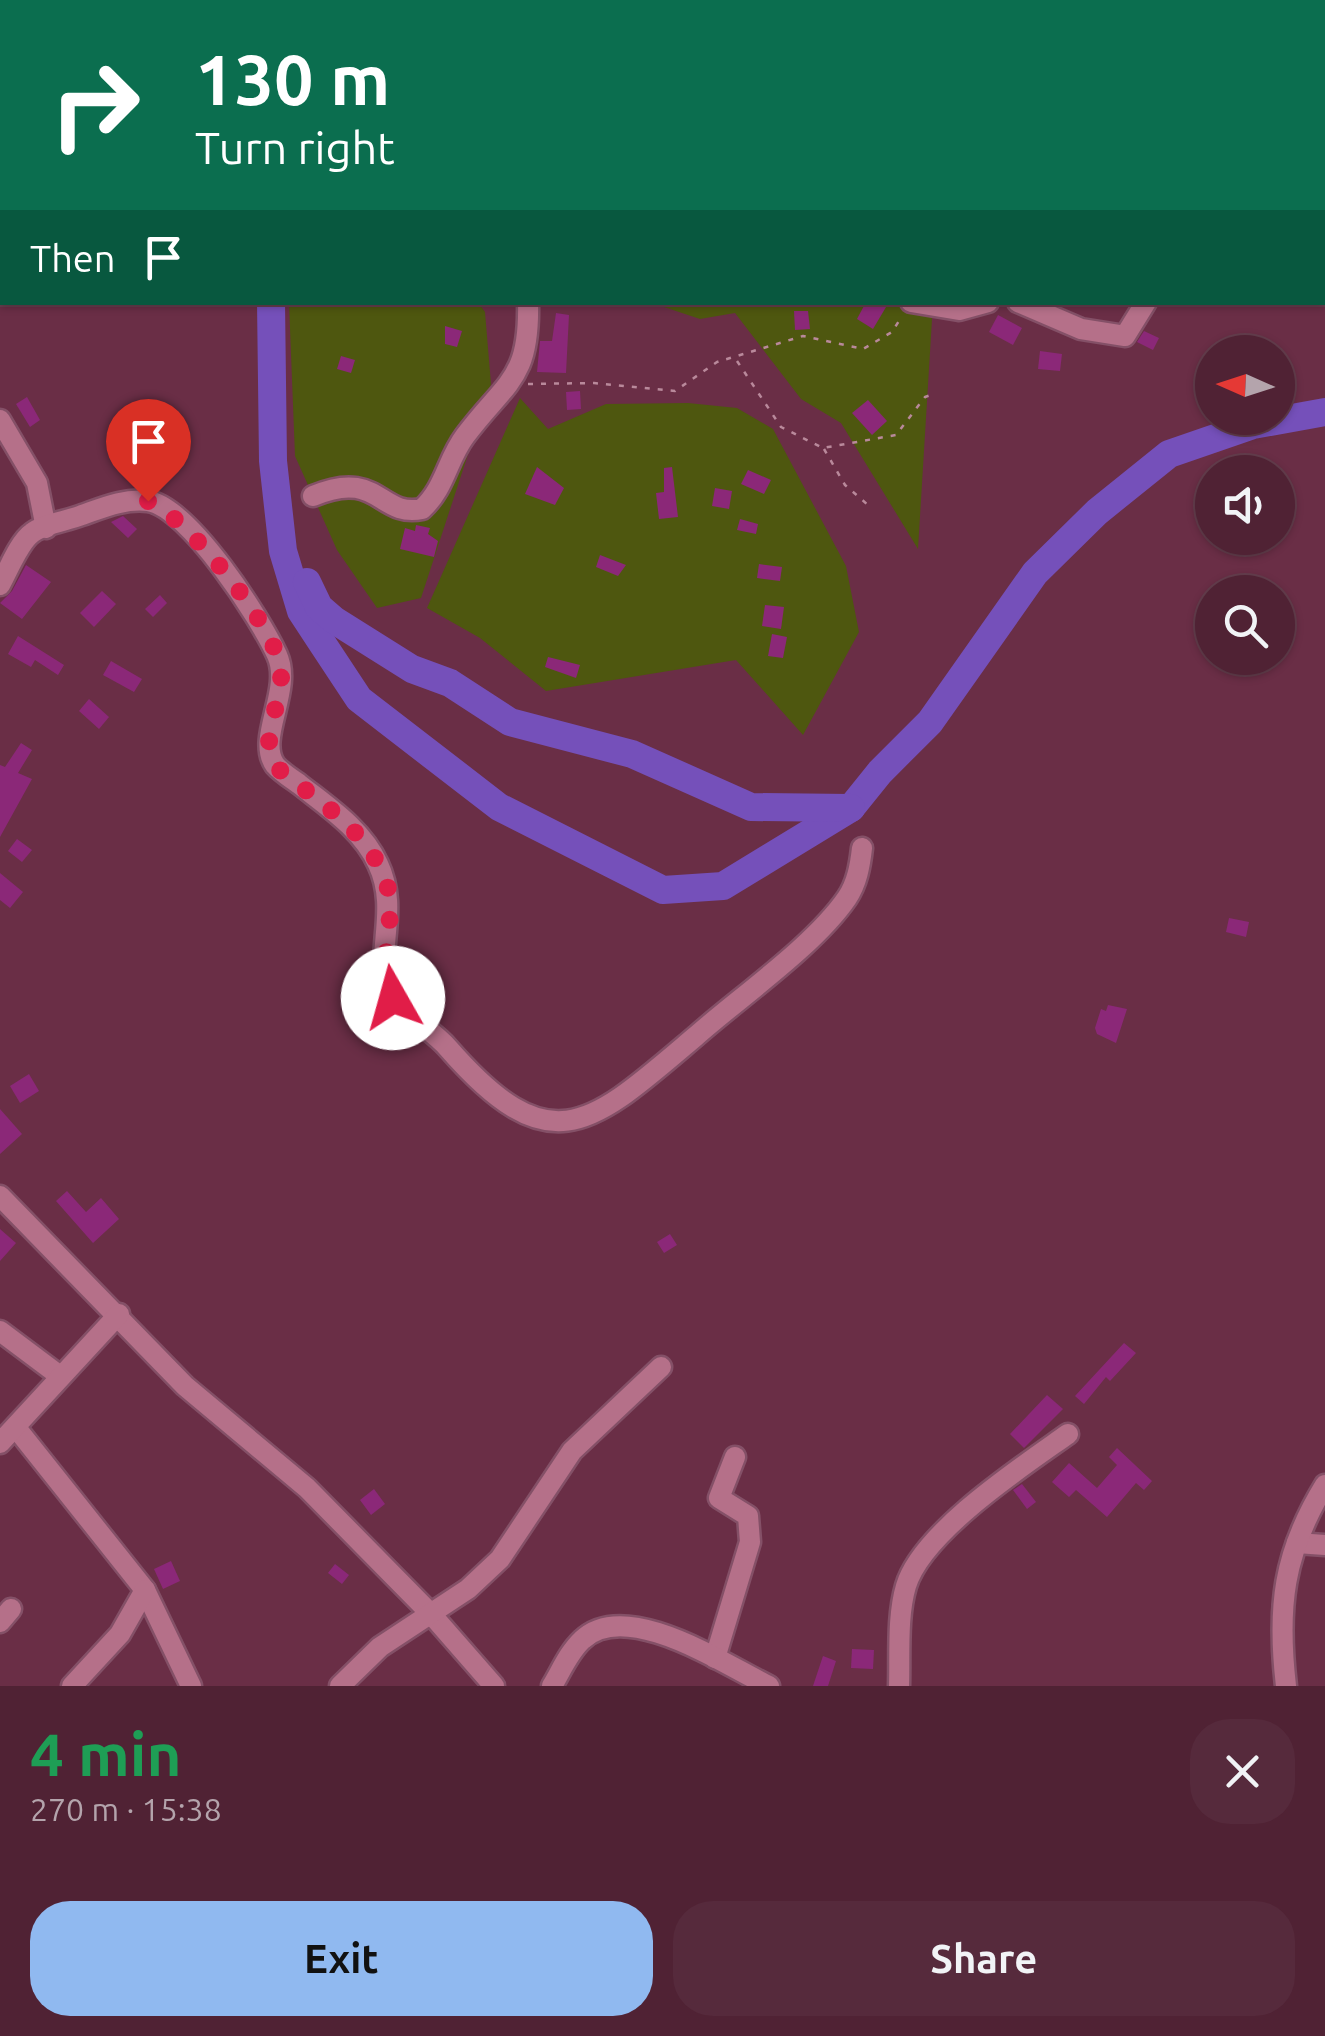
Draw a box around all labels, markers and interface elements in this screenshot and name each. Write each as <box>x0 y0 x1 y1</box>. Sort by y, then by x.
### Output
icon: right <box>30 40 160 170</box>
text: 130 m <box>195 40 390 118</box>
text: Turn right <box>195 122 395 173</box>
icon: arrive <box>136 230 191 285</box>
text: Then <box>30 237 116 279</box>
north arrow <box>1195 335 1295 435</box>
map controls <box>1195 335 1295 675</box>
pin <box>106 399 191 502</box>
icon: arrive <box>121 414 176 469</box>
button: sound <box>1195 455 1295 555</box>
button: search <box>1195 575 1295 675</box>
position arrow <box>341 946 445 1050</box>
button: close <box>1190 1719 1295 1824</box>
text: 4 min <box>30 1720 182 1787</box>
text: 270 m · 15:38 <box>30 1791 222 1827</box>
button: Exit <box>30 1901 653 2016</box>
button: Share <box>673 1901 1295 2016</box>

